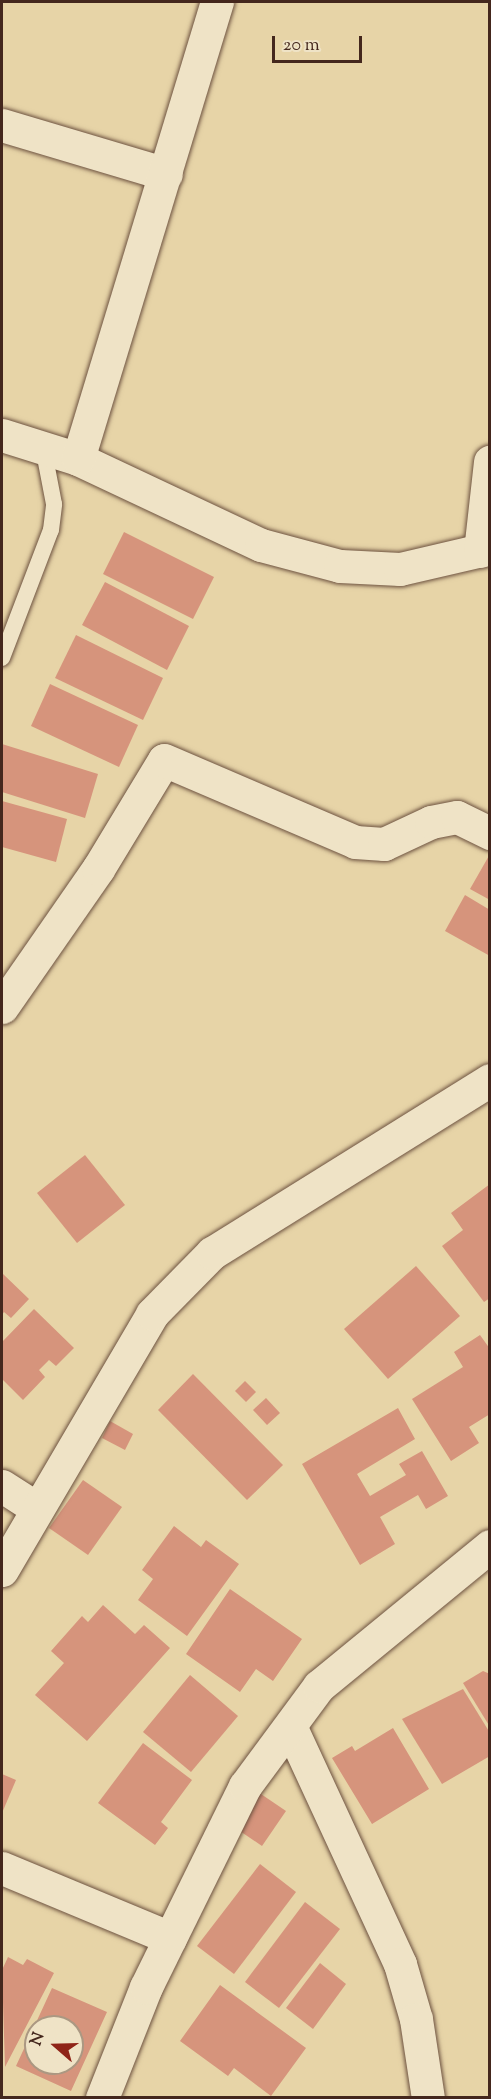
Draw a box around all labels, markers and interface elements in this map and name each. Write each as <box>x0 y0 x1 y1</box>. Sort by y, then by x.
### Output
scale bar <box>275 24 365 62</box>
text: 20 m <box>283 33 320 59</box>
north arrow <box>24 2015 84 2075</box>
text: N <box>26 2029 51 2049</box>

